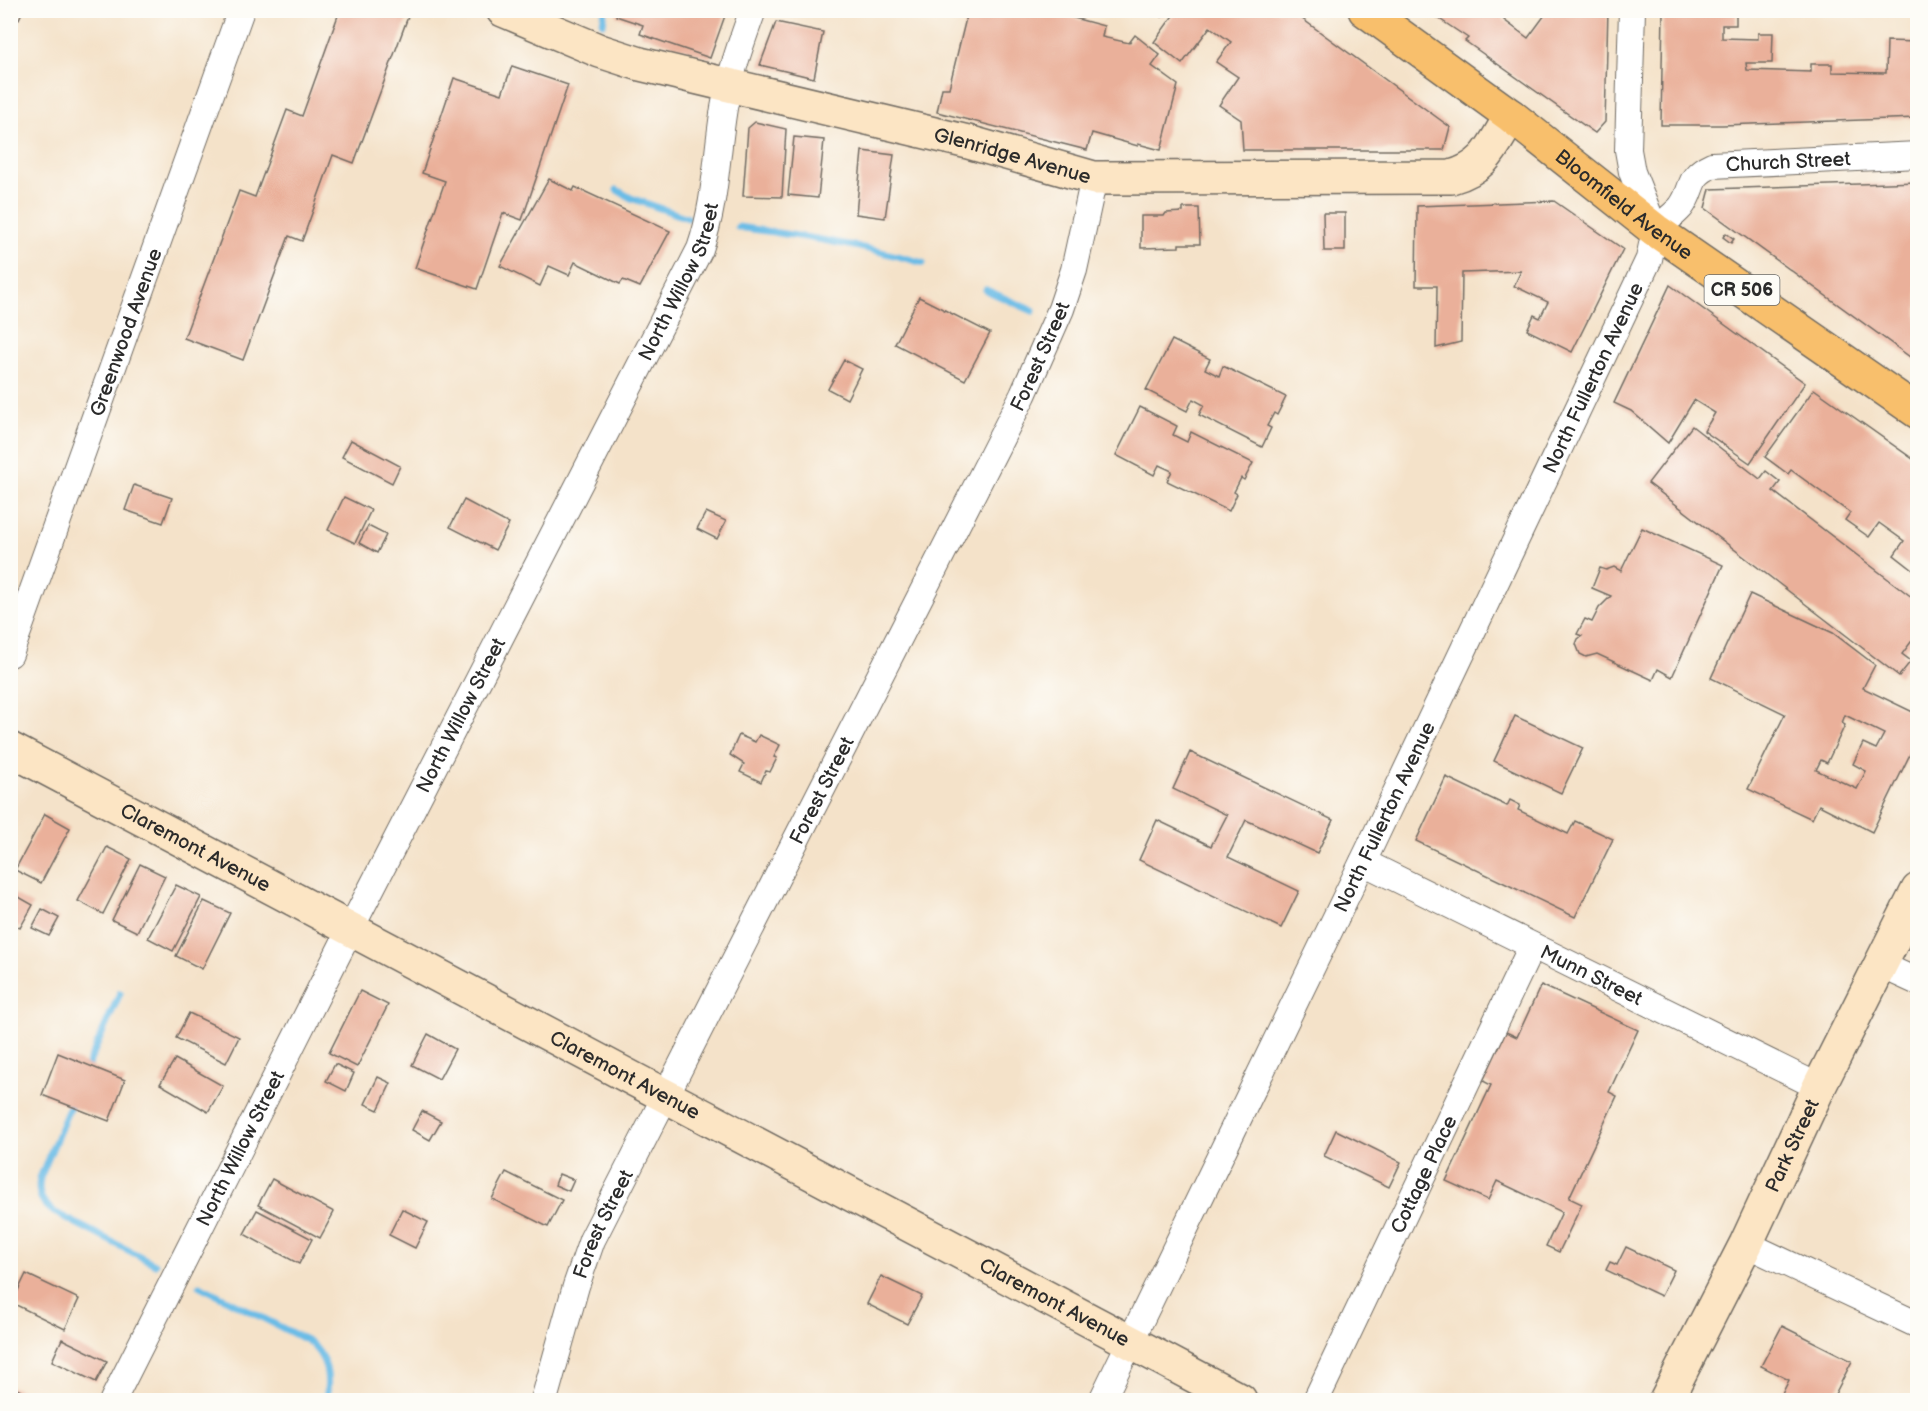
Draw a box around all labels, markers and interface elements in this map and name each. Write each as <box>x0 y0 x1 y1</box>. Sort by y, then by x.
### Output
street label: Glenridge Avenue <box>931 123 1094 190</box>
street label: Bloomfield Avenue <box>1550 145 1697 266</box>
street label: Church Street <box>1725 147 1851 177</box>
street label: North Willow Street <box>634 201 724 365</box>
street label: Greenwood Avenue <box>85 245 168 420</box>
road number: CR 506 <box>1704 275 1780 305</box>
street label: North Fullerton Avenue <box>1538 279 1649 477</box>
street label: Forest Street <box>1006 299 1076 416</box>
street label: North Willow Street <box>412 634 511 797</box>
street label: North Fullerton Avenue <box>1329 718 1441 916</box>
street label: Forest Street <box>785 733 860 848</box>
street label: Claremont Avenue <box>116 799 274 898</box>
street label: Munn Street <box>1536 940 1646 1011</box>
street label: Claremont Avenue <box>545 1026 704 1125</box>
street label: North Willow Street <box>192 1067 290 1230</box>
street label: Park Street <box>1761 1095 1825 1196</box>
street label: Cottage Place <box>1386 1112 1463 1238</box>
street label: Forest Street <box>569 1166 639 1282</box>
street label: Claremont Avenue <box>975 1253 1134 1352</box>

